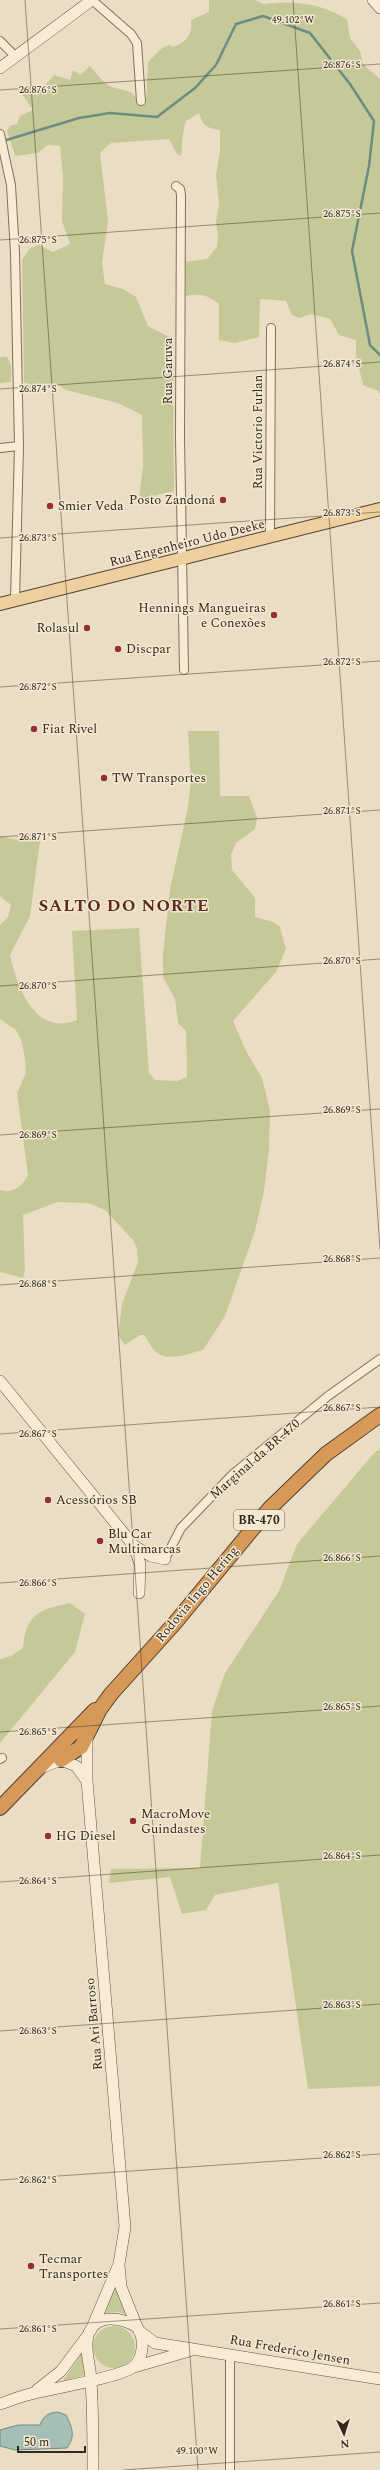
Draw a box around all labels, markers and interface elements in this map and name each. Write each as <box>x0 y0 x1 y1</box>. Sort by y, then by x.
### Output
text: 49.102°W <box>272 12 314 28</box>
text: 26.876°S <box>323 57 361 73</box>
text: 26.876°S <box>19 82 57 98</box>
text: 26.875°S <box>323 206 361 222</box>
text: 26.875°S <box>19 232 57 248</box>
street label: Rua Garuva <box>158 337 178 404</box>
text: 26.874°S <box>323 356 361 372</box>
street label: Rua Victorio Furlan <box>248 374 268 489</box>
text: 26.874°S <box>19 381 57 397</box>
place label: Posto Zandoná <box>129 490 216 510</box>
marker: Posto Zandoná <box>218 495 228 505</box>
place label: Smier Veda <box>58 496 124 516</box>
marker: Smier Veda <box>45 501 55 511</box>
text: 26.873°S <box>323 505 361 521</box>
street label: Rua Engenheiro Udo Deeke <box>107 514 267 572</box>
text: 26.873°S <box>19 530 57 546</box>
place label: Hennings Mangueiras e Conexões <box>138 598 266 633</box>
marker: Hennings Mangueiras e Conexões <box>269 610 279 620</box>
place label: Rolasul <box>36 618 79 638</box>
marker: Rolasul <box>82 623 92 633</box>
place label: Discpar <box>126 639 171 659</box>
marker: Discpar <box>113 644 123 654</box>
text: 26.872°S <box>323 654 361 670</box>
text: 26.872°S <box>19 679 57 695</box>
place label: Fiat Rivel <box>42 719 97 739</box>
marker: Fiat Rivel <box>29 724 39 734</box>
place label: TW Transportes <box>112 768 206 788</box>
marker: TW Transportes <box>99 773 109 783</box>
text: 26.871°S <box>323 803 361 819</box>
text: 26.871°S <box>19 829 57 845</box>
district label: SALTO DO NORTE <box>38 893 210 919</box>
text: 26.870°S <box>323 953 361 969</box>
text: 26.870°S <box>19 978 57 994</box>
text: 26.869°S <box>323 1102 361 1118</box>
text: 26.869°S <box>19 1127 57 1143</box>
text: 26.868°S <box>323 1251 361 1267</box>
text: 26.868°S <box>19 1276 57 1292</box>
text: 26.867°S <box>323 1400 361 1416</box>
street label: Marginal da BR-470 <box>205 1414 305 1504</box>
text: 26.867°S <box>19 1426 57 1442</box>
place label: Acessórios SB <box>56 1490 137 1510</box>
marker: Acessórios SB <box>43 1495 53 1505</box>
road number: BR-470 <box>234 1510 284 1530</box>
place label: Blu Car Multimarcas <box>108 1524 181 1559</box>
marker: Blu Car Multimarcas <box>95 1536 105 1546</box>
street label: Rodovia Ingo Hering <box>151 1541 243 1647</box>
text: 26.866°S <box>323 1550 361 1566</box>
text: 26.866°S <box>19 1575 57 1591</box>
text: 26.865°S <box>323 1699 361 1715</box>
text: 26.865°S <box>19 1724 57 1740</box>
place label: MacroMove Guindastes <box>141 1804 210 1839</box>
marker: MacroMove Guindastes <box>128 1816 138 1826</box>
place label: HG Diesel <box>56 1826 116 1846</box>
marker: HG Diesel <box>43 1831 53 1841</box>
text: 26.864°S <box>323 1848 361 1864</box>
text: 26.864°S <box>19 1873 57 1889</box>
street label: Rua Ari Barroso <box>80 1977 108 2071</box>
text: 26.863°S <box>323 1997 361 2013</box>
text: 26.863°S <box>19 2023 57 2039</box>
text: 26.862°S <box>323 2147 361 2163</box>
text: 26.862°S <box>19 2172 57 2188</box>
place label: Tecmar Transportes <box>39 2249 108 2284</box>
marker: Tecmar Transportes <box>26 2261 36 2271</box>
text: 26.861°S <box>323 2296 361 2312</box>
text: 26.861°S <box>19 2321 57 2337</box>
street label: Rua Frederico Jensen <box>228 2330 352 2371</box>
north arrow <box>324 2414 364 2454</box>
scale bar <box>18 2428 85 2454</box>
text: 50 m <box>24 2433 49 2452</box>
text: N <box>340 2435 350 2452</box>
text: 49.100°W <box>176 2443 218 2459</box>

